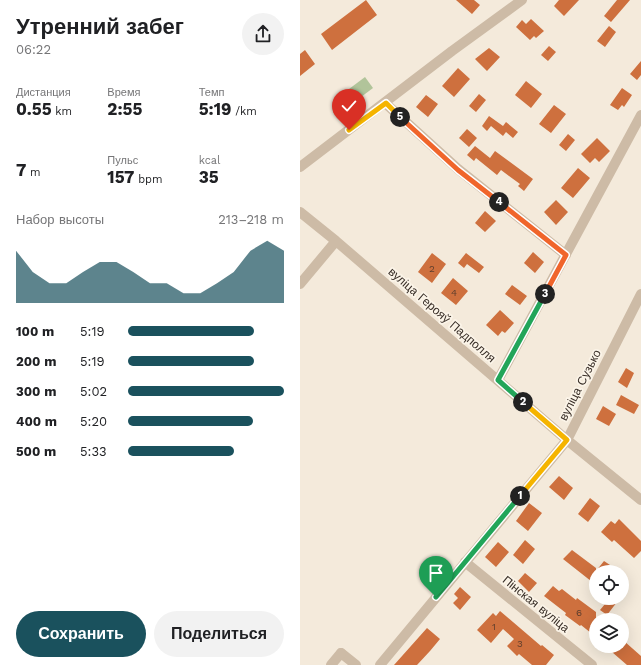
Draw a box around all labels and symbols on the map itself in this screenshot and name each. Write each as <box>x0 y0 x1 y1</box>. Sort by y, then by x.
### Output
pin <box>332 89 366 130</box>
pin: 5 <box>390 107 410 127</box>
pin: 4 <box>489 192 509 212</box>
house number: 2 <box>429 263 435 274</box>
street label: вуліца Герояў Падполля <box>386 265 498 365</box>
pin: 3 <box>535 284 555 304</box>
house number: 4 <box>451 287 457 298</box>
street label: вуліца Сузько <box>556 347 604 423</box>
pin: 2 <box>513 392 533 412</box>
pin: 1 <box>510 486 530 506</box>
pin <box>419 556 453 597</box>
street label: Пінская вуліца <box>500 573 572 635</box>
house number: 6 <box>576 607 582 618</box>
house number: 1 <box>492 621 496 632</box>
house number: 3 <box>517 638 523 649</box>

